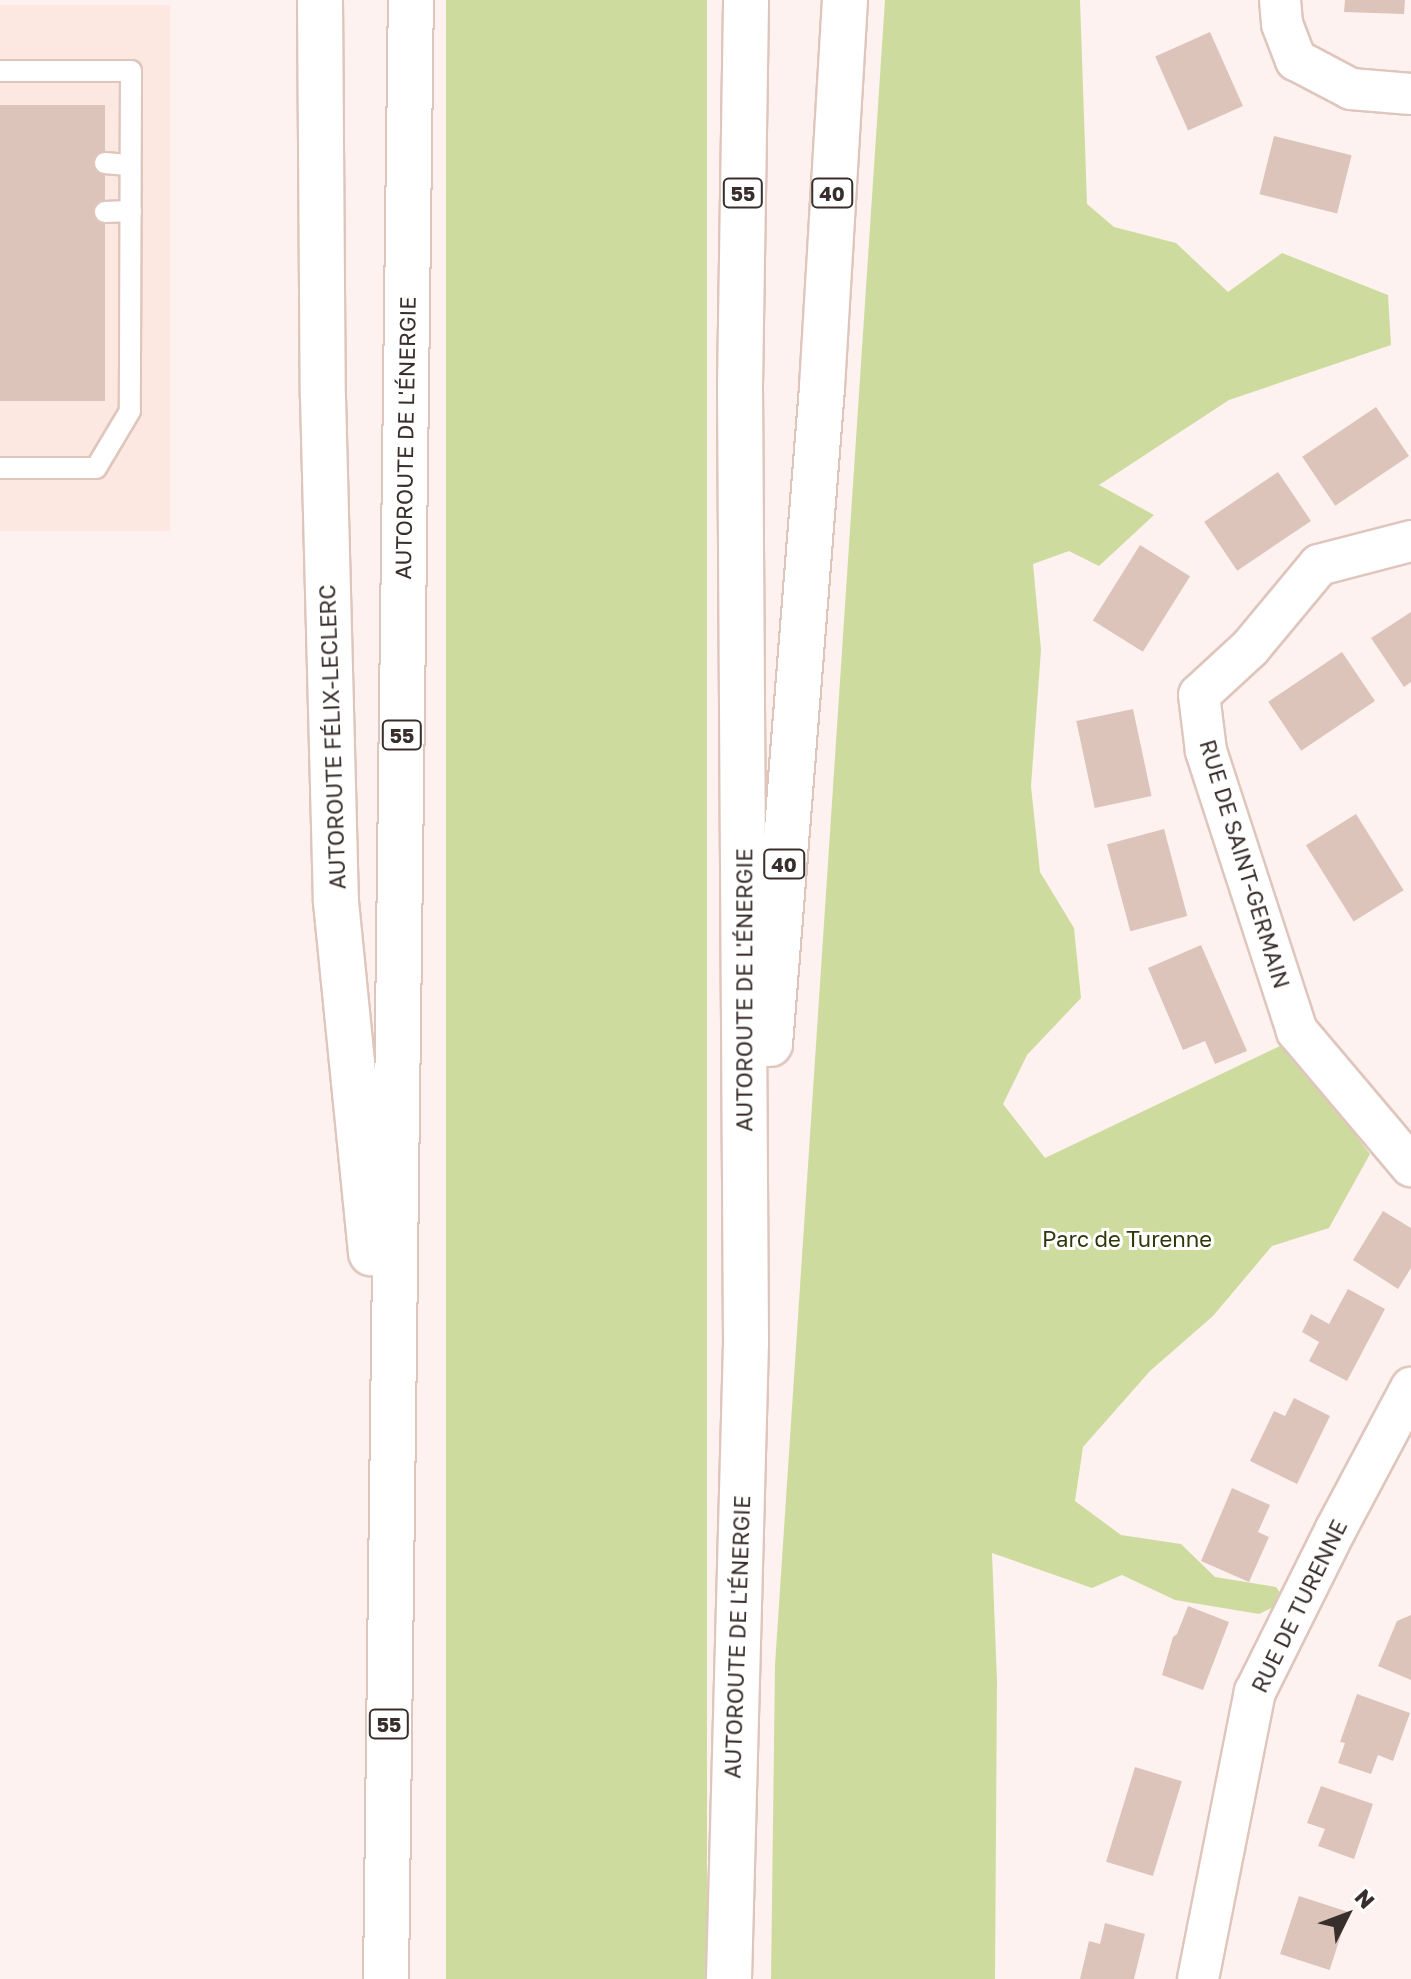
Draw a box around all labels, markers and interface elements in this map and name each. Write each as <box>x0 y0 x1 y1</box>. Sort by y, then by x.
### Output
road number: 55 <box>721 177 765 209</box>
road number: 40 <box>810 177 854 209</box>
street label: AUTOROUTE DE L'ÉNERGIE <box>389 296 421 580</box>
street label: AUTOROUTE FÉLIX-LECLERC <box>313 584 351 890</box>
road number: 55 <box>380 719 424 751</box>
street label: RUE DE SAINT-GERMAIN <box>1195 736 1295 992</box>
street label: AUTOROUTE DE L'ÉNERGIE <box>731 848 757 1132</box>
road number: 40 <box>762 848 806 880</box>
park label: Parc de Turenne <box>1042 1226 1212 1252</box>
street label: AUTOROUTE DE L'ÉNERGIE <box>719 1495 755 1779</box>
street label: RUE DE TURENNE <box>1246 1515 1352 1697</box>
road number: 55 <box>367 1708 411 1740</box>
north arrow <box>1307 1875 1387 1955</box>
text: N <box>1350 1883 1381 1914</box>

